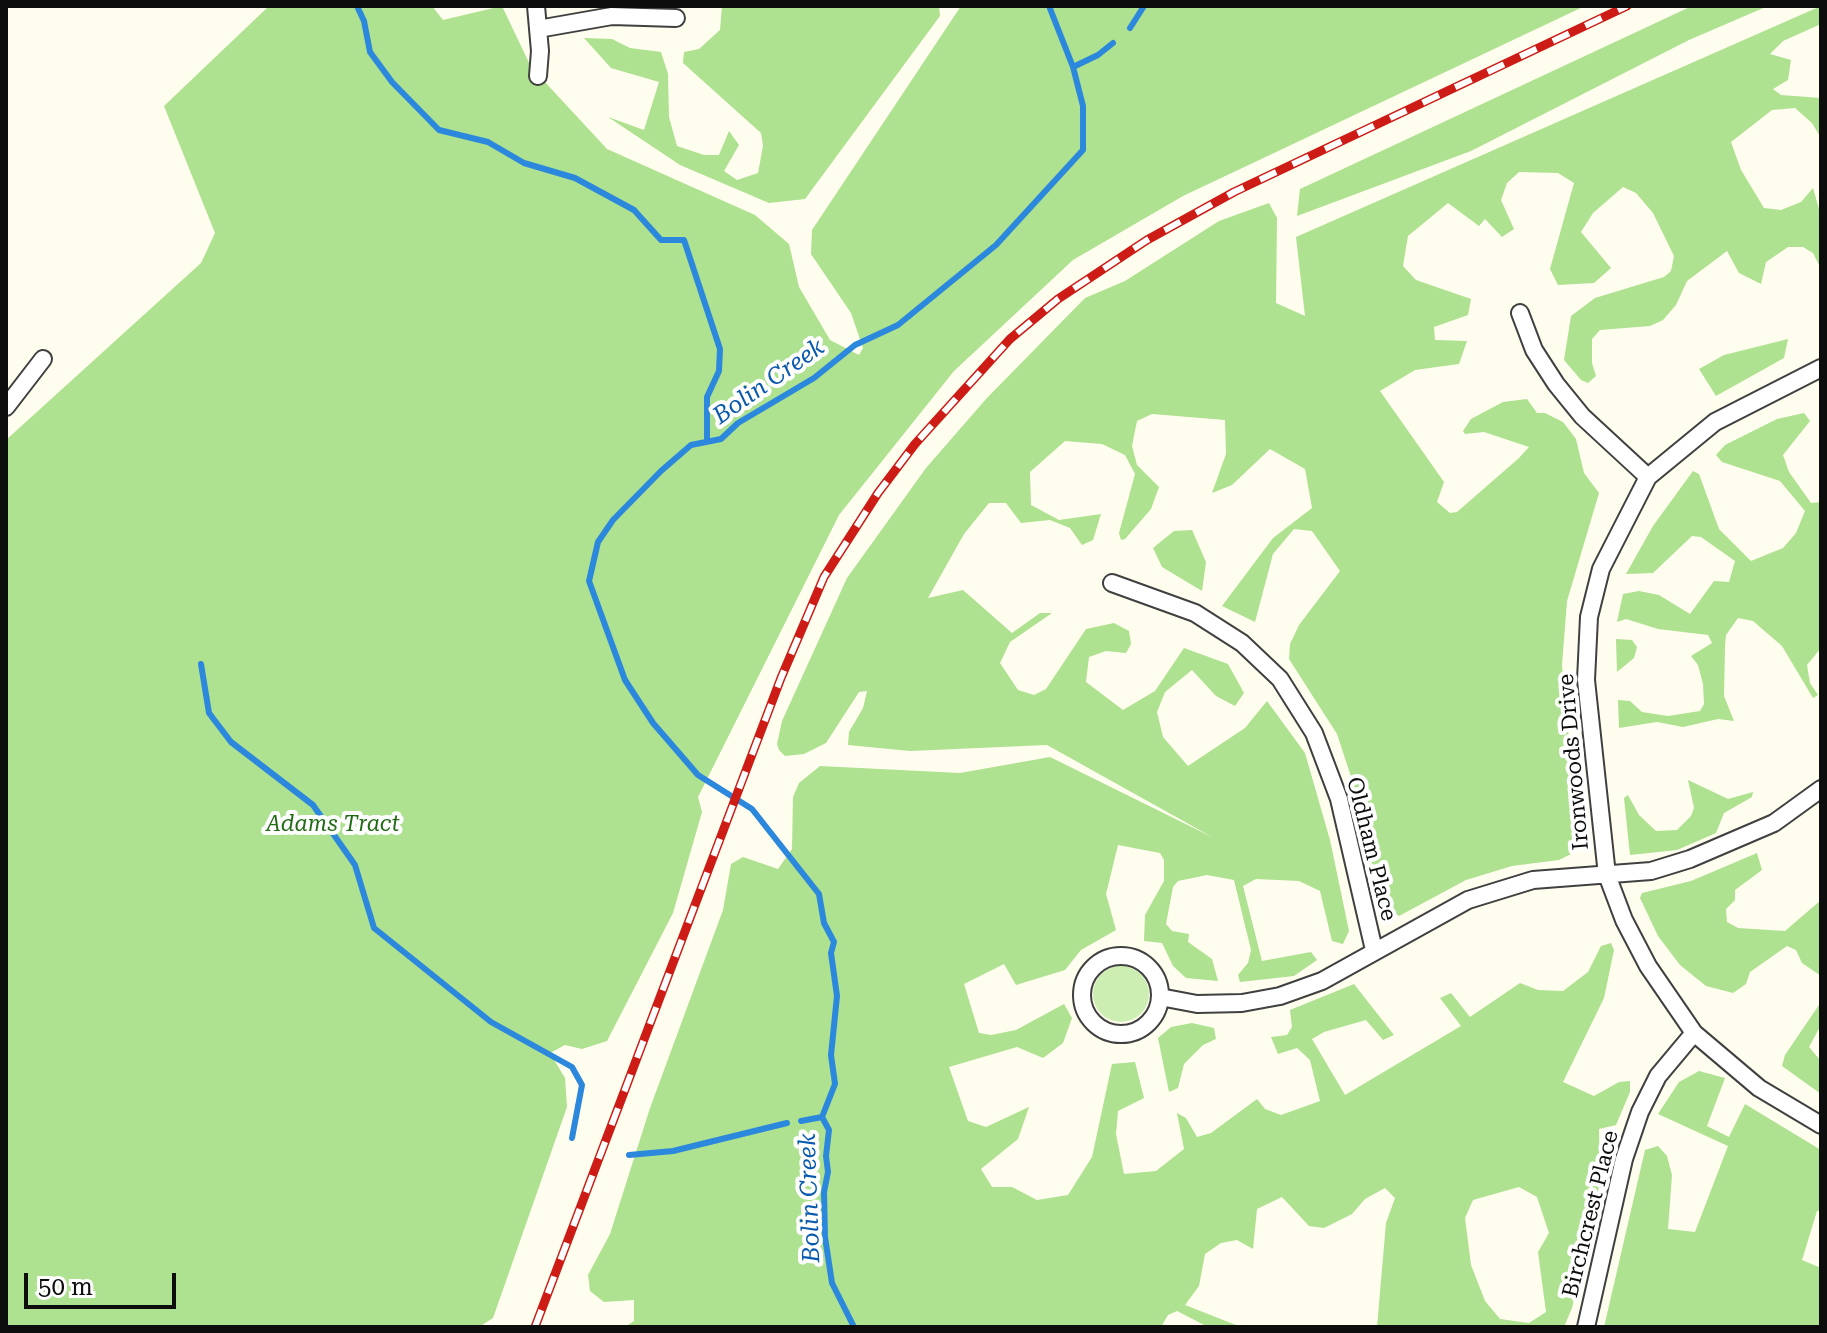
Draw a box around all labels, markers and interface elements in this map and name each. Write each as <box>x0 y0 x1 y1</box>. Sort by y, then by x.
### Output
water label: Bolin Creek <box>708 333 830 431</box>
street label: Ironwoods Drive <box>1553 673 1595 851</box>
street label: Oldham Place <box>1340 774 1402 924</box>
park label: Adams Tract <box>266 812 400 838</box>
street label: Birchcrest Place <box>1557 1128 1625 1300</box>
water label: Bolin Creek <box>793 1133 827 1263</box>
scale bar <box>28 1257 180 1307</box>
text: 50 m <box>38 1273 93 1301</box>

